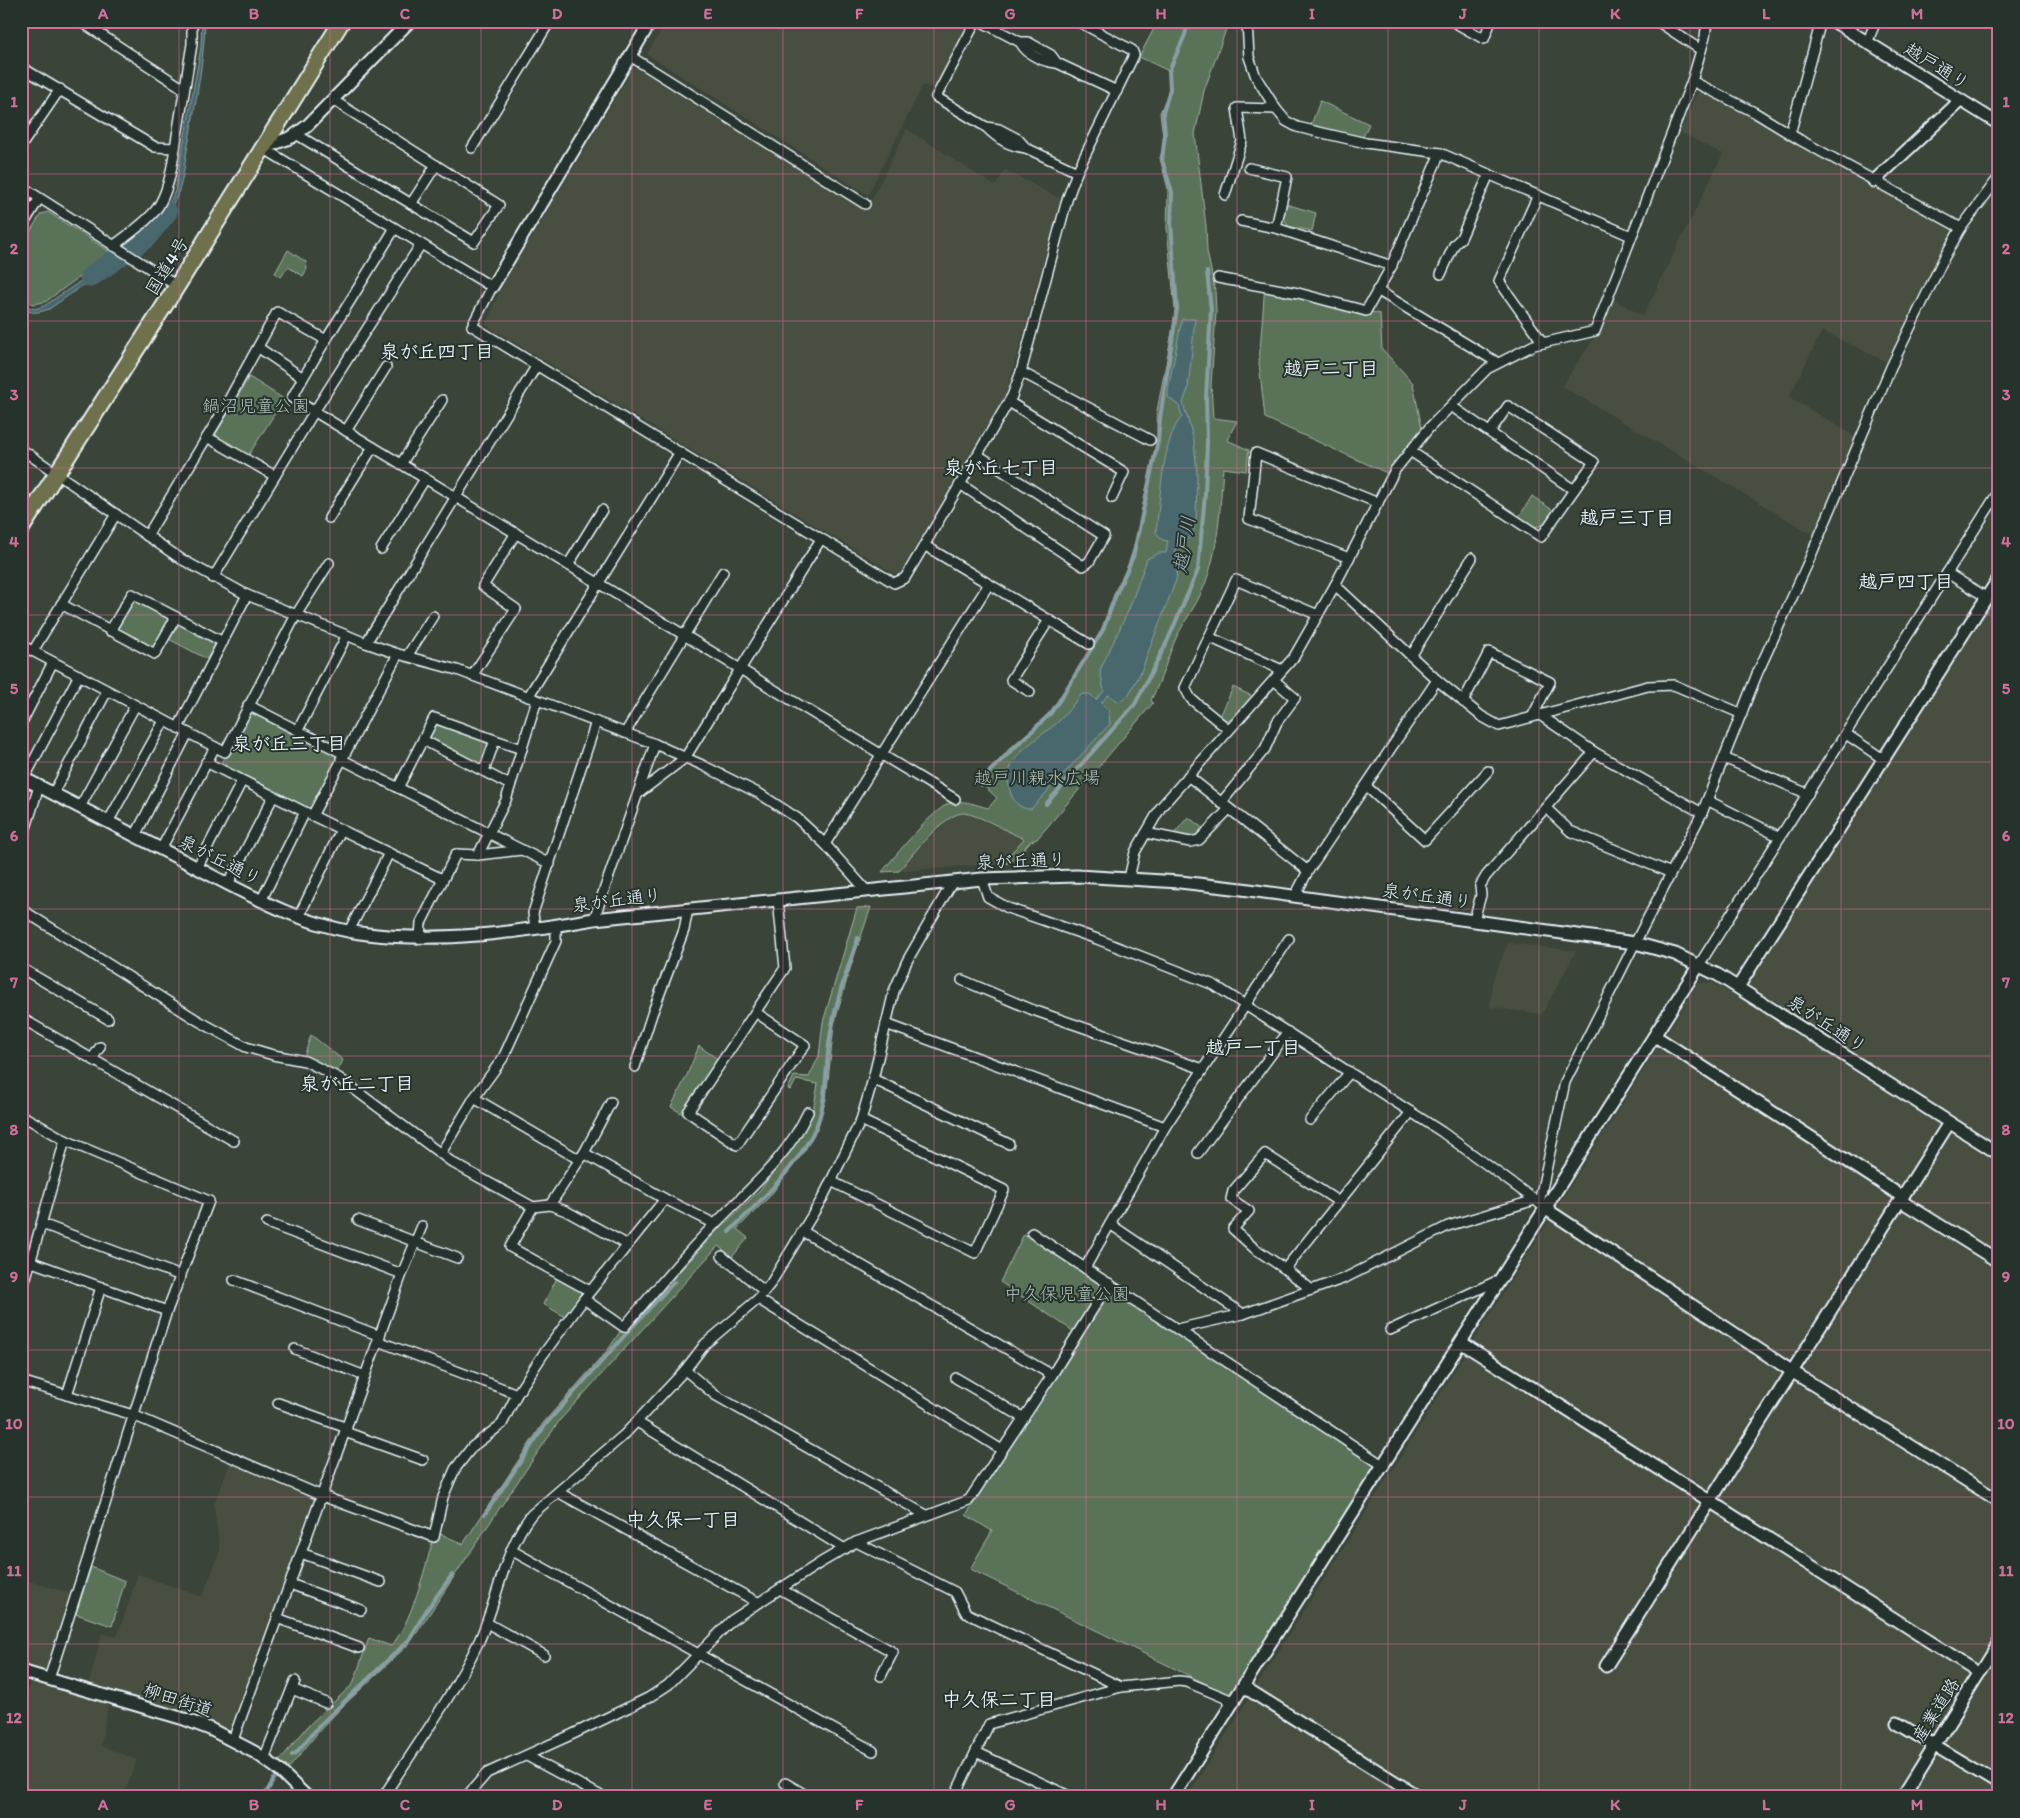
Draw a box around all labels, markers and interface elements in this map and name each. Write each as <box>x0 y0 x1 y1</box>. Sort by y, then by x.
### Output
text: A <box>97 4 109 23</box>
text: B <box>249 4 260 23</box>
text: C <box>400 4 411 23</box>
text: D <box>552 4 563 23</box>
text: E <box>704 4 713 23</box>
text: F <box>855 4 864 23</box>
text: G <box>1004 4 1016 23</box>
text: H <box>1155 4 1167 23</box>
text: I <box>1309 4 1315 23</box>
text: J <box>1458 4 1467 23</box>
text: K <box>1610 4 1621 23</box>
text: L <box>1762 4 1771 23</box>
text: M <box>1911 4 1923 23</box>
street label: 越戸通り <box>1901 38 1973 94</box>
text: 1 <box>10 92 18 111</box>
text: 1 <box>2002 92 2010 111</box>
street label: 国道4号 <box>140 233 194 299</box>
text: 2 <box>10 239 19 258</box>
text: 2 <box>2002 239 2011 258</box>
district label: 泉が丘四丁目 <box>380 340 494 363</box>
district label: 越戸二丁目 <box>1283 357 1379 380</box>
text: 3 <box>10 385 19 404</box>
text: 3 <box>2002 385 2011 404</box>
park label: 鍋沼児童公園 <box>202 395 310 417</box>
district label: 泉が丘七丁目 <box>944 456 1058 479</box>
district label: 越戸三丁目 <box>1579 506 1675 529</box>
water label: 越戸川 <box>1168 514 1200 575</box>
text: 4 <box>9 532 19 551</box>
text: 4 <box>2001 532 2011 551</box>
district label: 越戸四丁目 <box>1858 570 1954 593</box>
text: 5 <box>10 679 19 698</box>
text: 5 <box>2002 679 2011 698</box>
district label: 泉が丘三丁目 <box>232 732 346 755</box>
park label: 越戸川親水広場 <box>974 767 1100 789</box>
text: 6 <box>10 826 19 845</box>
text: 6 <box>2002 826 2011 845</box>
street label: 泉が丘通り <box>175 830 265 890</box>
street label: 泉が丘通り <box>976 848 1066 874</box>
street label: 泉が丘通り <box>1381 879 1473 913</box>
street label: 泉が丘通り <box>571 884 663 916</box>
text: 7 <box>9 973 18 992</box>
text: 7 <box>2001 973 2010 992</box>
street label: 泉が丘通り <box>1783 990 1871 1058</box>
district label: 越戸一丁目 <box>1205 1036 1301 1059</box>
district label: 泉が丘二丁目 <box>300 1072 414 1095</box>
text: 8 <box>10 1120 19 1139</box>
text: 8 <box>2002 1120 2011 1139</box>
text: 9 <box>10 1267 18 1286</box>
text: 9 <box>2002 1267 2010 1286</box>
park label: 中久保児童公園 <box>1004 1283 1130 1305</box>
text: 10 <box>5 1414 23 1433</box>
text: 10 <box>1997 1414 2015 1433</box>
district label: 中久保一丁目 <box>626 1508 740 1531</box>
text: 11 <box>7 1561 22 1580</box>
text: 11 <box>1999 1561 2014 1580</box>
street label: 産業道路 <box>1908 1674 1964 1746</box>
street label: 柳田街道 <box>140 1678 216 1722</box>
district label: 中久保二丁目 <box>942 1688 1056 1711</box>
text: 12 <box>6 1708 23 1727</box>
text: 12 <box>1998 1708 2015 1727</box>
text: A <box>97 1795 109 1814</box>
text: B <box>249 1795 260 1814</box>
text: C <box>400 1795 411 1814</box>
text: D <box>552 1795 563 1814</box>
text: E <box>704 1795 713 1814</box>
text: F <box>855 1795 864 1814</box>
text: G <box>1004 1795 1016 1814</box>
text: H <box>1155 1795 1167 1814</box>
text: I <box>1309 1795 1315 1814</box>
text: J <box>1458 1795 1467 1814</box>
text: K <box>1610 1795 1621 1814</box>
text: L <box>1762 1795 1771 1814</box>
text: M <box>1911 1795 1923 1814</box>

